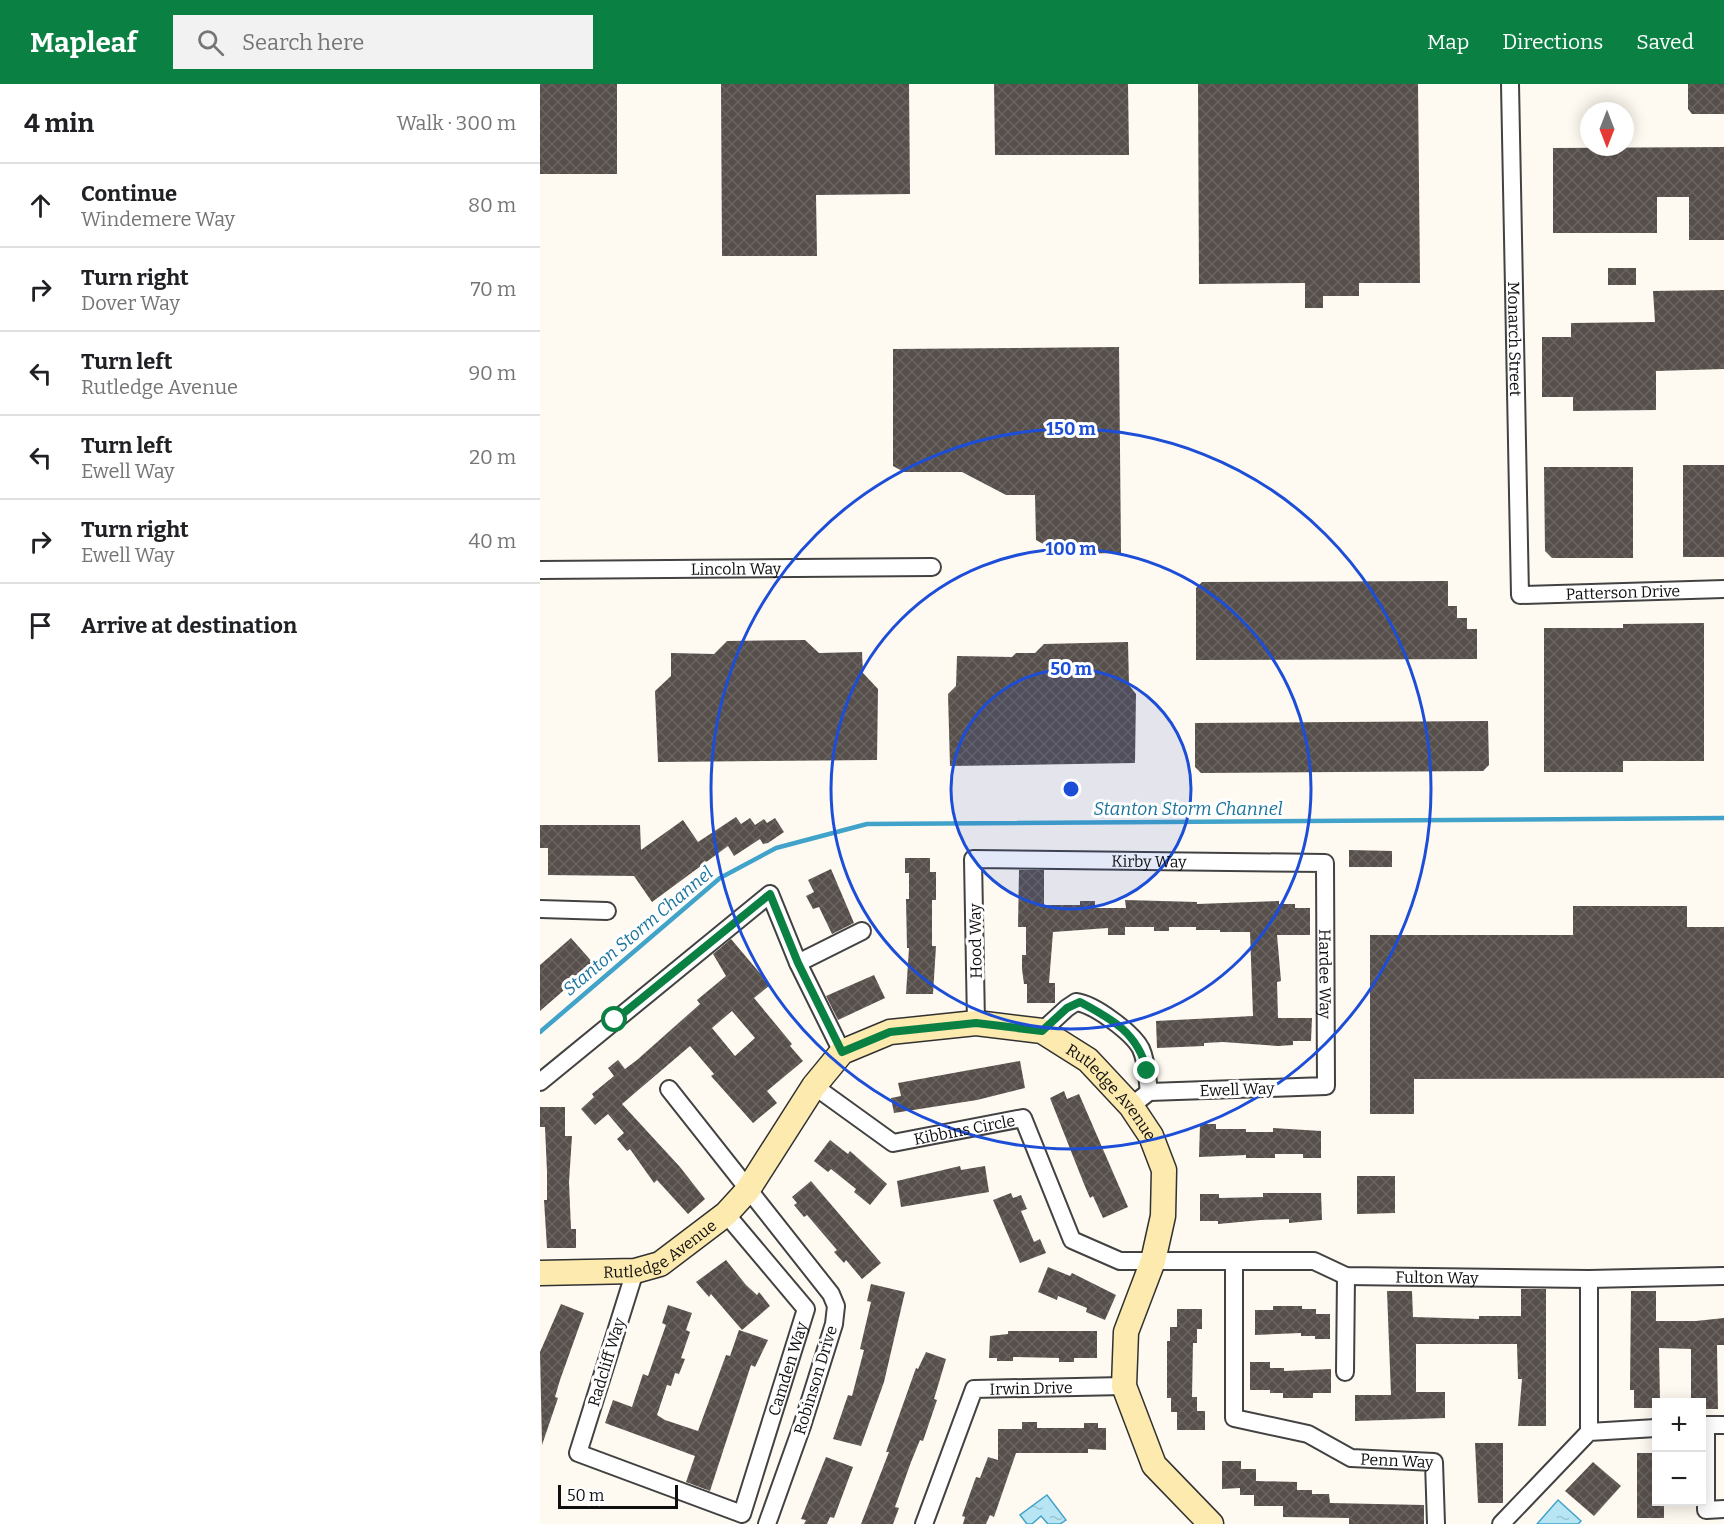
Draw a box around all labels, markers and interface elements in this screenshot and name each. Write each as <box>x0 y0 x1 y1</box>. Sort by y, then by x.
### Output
search box <box>173 15 593 69</box>
text: Mapleaf <box>30 26 137 59</box>
icon: search <box>194 26 227 59</box>
text: Search here <box>242 29 364 56</box>
text: Map <box>1427 29 1469 55</box>
text: Directions <box>1502 29 1603 55</box>
text: Saved <box>1636 29 1694 55</box>
north arrow <box>1580 102 1634 156</box>
text: 4 min <box>24 108 94 139</box>
text: Walk · 300 m <box>397 111 516 135</box>
text: Continue <box>81 180 177 207</box>
icon: ahead <box>24 189 57 222</box>
text: 80 m <box>468 193 516 217</box>
text: Windemere Way <box>81 207 235 231</box>
text: Turn right <box>81 264 189 291</box>
icon: right <box>24 273 57 306</box>
text: 70 m <box>470 277 516 301</box>
street label: Monarch Street <box>1504 281 1525 397</box>
text: Dover Way <box>81 291 180 315</box>
text: Turn left <box>81 348 173 375</box>
icon: left <box>24 357 57 390</box>
text: 90 m <box>468 361 516 385</box>
text: Rutledge Avenue <box>81 375 238 399</box>
text: 150 m <box>1046 418 1096 440</box>
text: Turn left <box>81 432 173 459</box>
icon: left <box>24 441 57 474</box>
text: 20 m <box>469 445 516 469</box>
text: Ewell Way <box>81 459 175 483</box>
text: Turn right <box>81 516 189 543</box>
icon: right <box>24 525 57 558</box>
text: 40 m <box>468 529 516 553</box>
text: 100 m <box>1045 538 1097 560</box>
text: Ewell Way <box>81 543 175 567</box>
street label: Lincoln Way <box>691 559 782 579</box>
street label: Patterson Drive <box>1565 581 1680 604</box>
icon: arrive <box>24 609 57 642</box>
text: Arrive at destination <box>81 612 297 639</box>
text: 50 m <box>1050 658 1092 680</box>
centre of rings <box>1061 779 1081 799</box>
water label: Stanton Storm Channel <box>1093 798 1283 820</box>
street label: Kirby Way <box>1111 852 1187 871</box>
water label: Stanton Storm Channel <box>558 862 718 1000</box>
street label: Hood Way <box>965 903 986 979</box>
street label: Hardee Way <box>1315 929 1335 1020</box>
route start <box>601 1006 627 1032</box>
street label: Rutledge Avenue <box>1063 1040 1160 1144</box>
route end <box>1133 1057 1159 1083</box>
street label: Ewell Way <box>1199 1079 1275 1100</box>
street label: Kibbins Circle <box>912 1111 1017 1149</box>
street label: Rutledge Avenue <box>603 1216 720 1282</box>
street label: Fulton Way <box>1395 1268 1479 1288</box>
street label: Radcliff Way <box>584 1315 629 1409</box>
street label: Camden Way <box>764 1319 812 1418</box>
street label: Robinson Drive <box>790 1323 841 1437</box>
street label: Irwin Drive <box>989 1378 1073 1399</box>
map controls <box>1652 1398 1706 1506</box>
button: + <box>1652 1398 1706 1452</box>
street label: Penn Way <box>1360 1449 1435 1472</box>
button: − <box>1652 1452 1706 1506</box>
scale bar <box>558 1482 678 1510</box>
text: 50 m <box>567 1486 604 1505</box>

